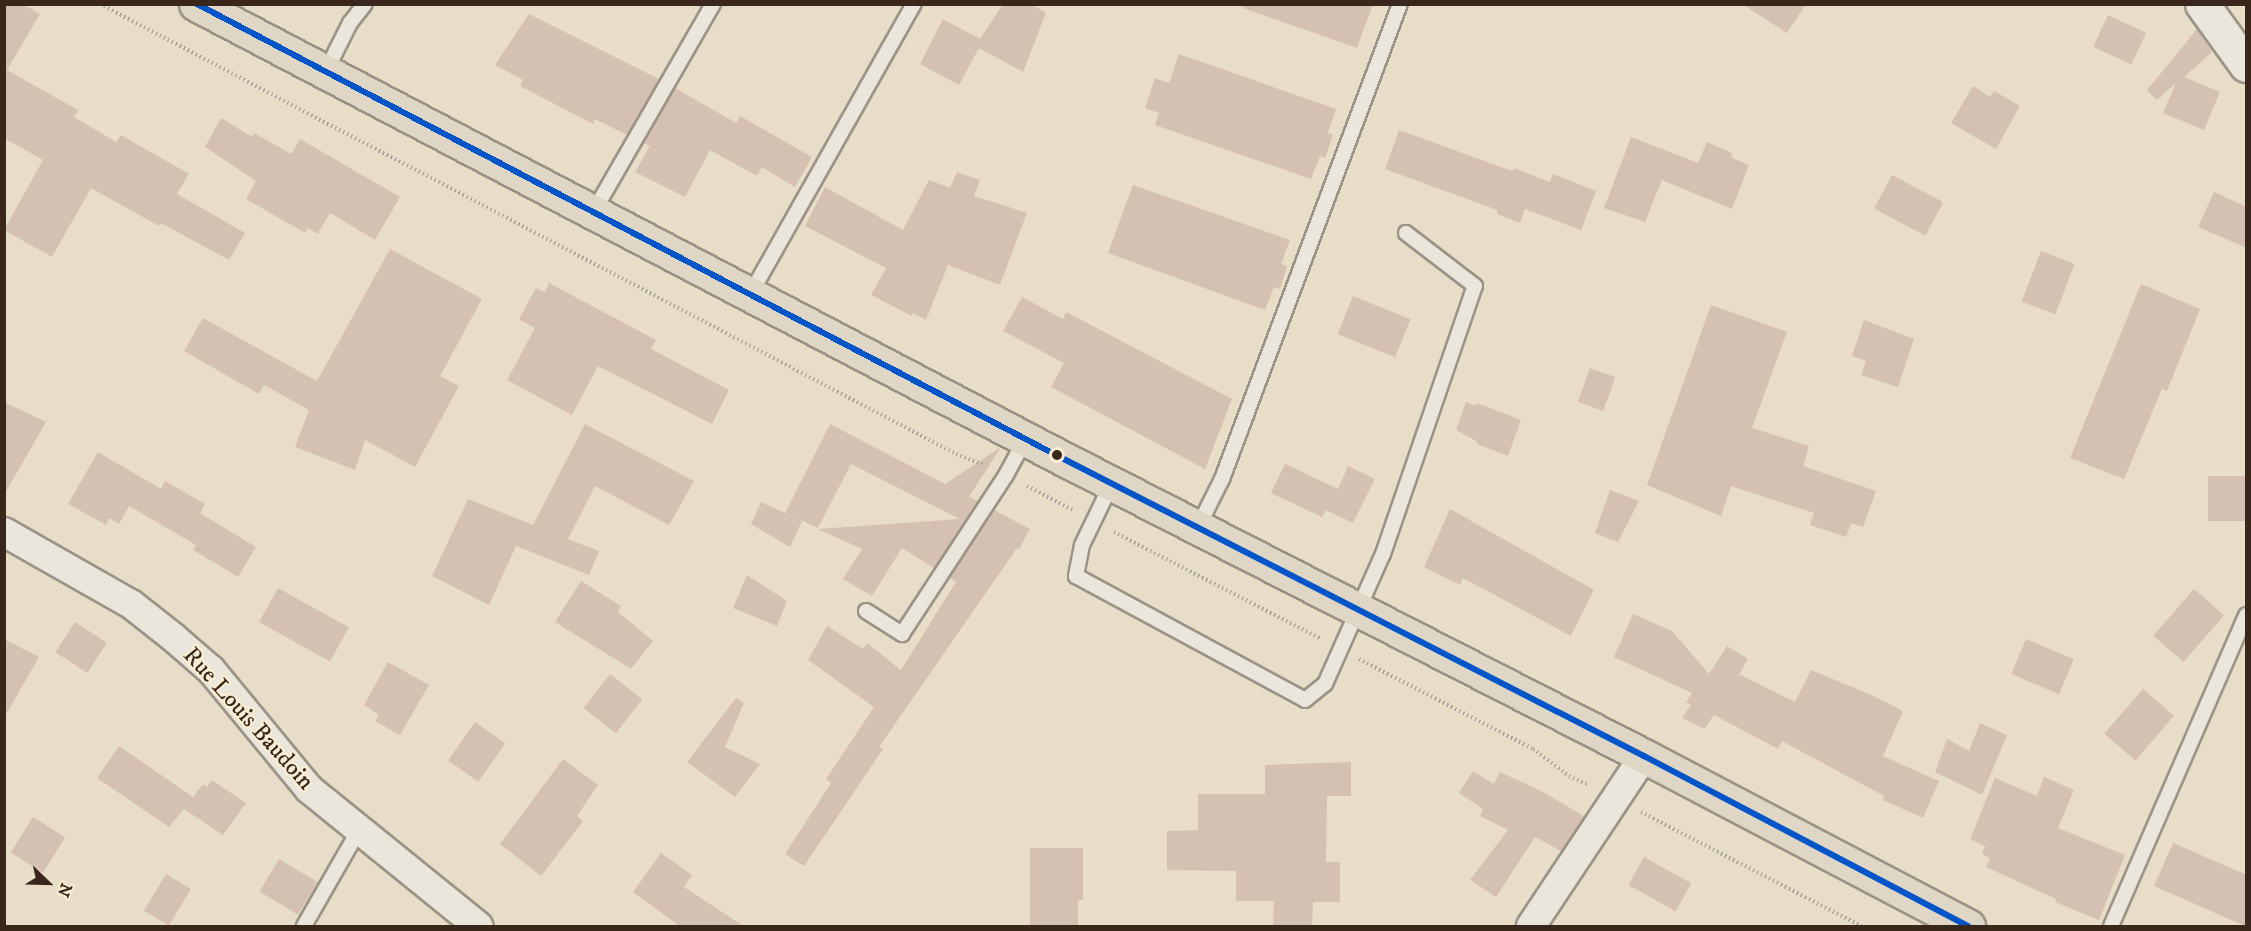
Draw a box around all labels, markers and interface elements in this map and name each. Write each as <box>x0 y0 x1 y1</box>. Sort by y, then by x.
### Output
unlabelled marker <box>1051 449 1063 461</box>
street label: Rue Louis Baudoin <box>176 642 320 796</box>
north arrow <box>18 853 78 913</box>
text: N <box>53 880 76 900</box>

